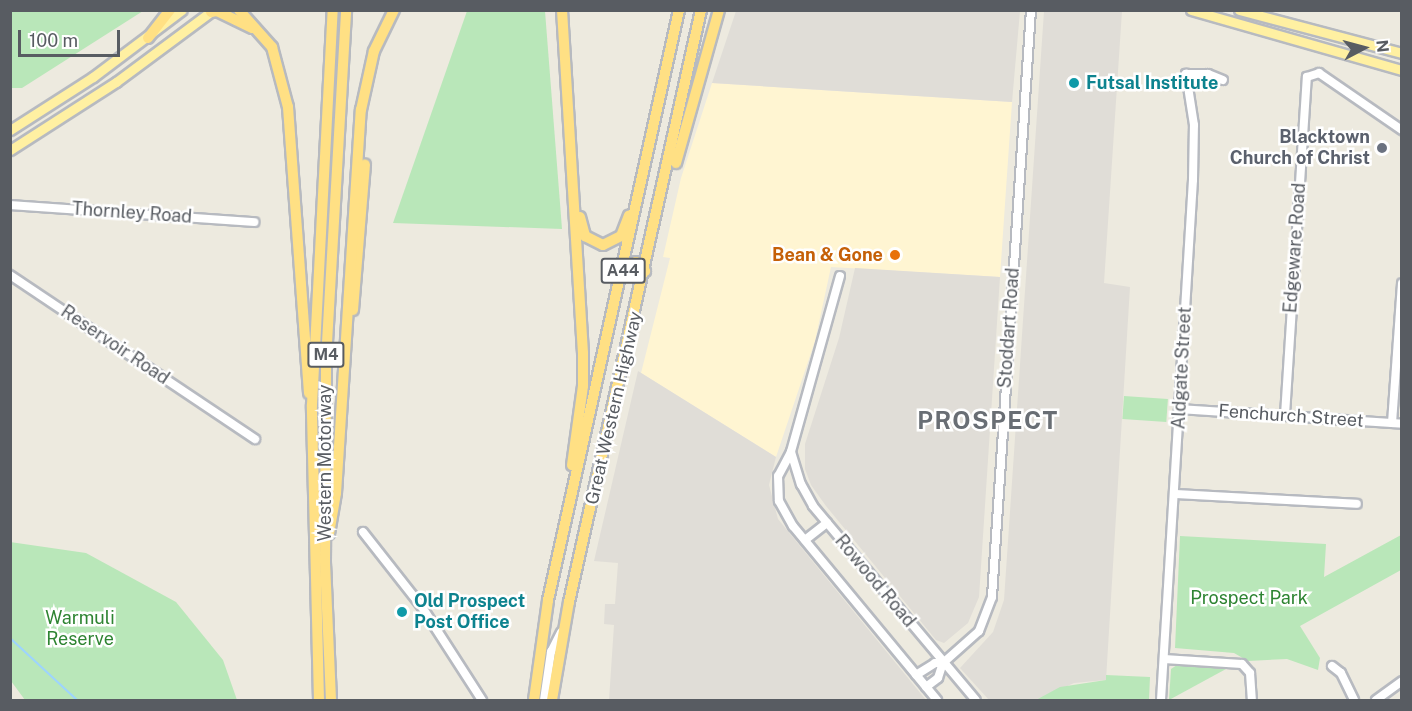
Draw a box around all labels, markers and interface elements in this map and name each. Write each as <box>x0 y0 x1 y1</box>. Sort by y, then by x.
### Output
scale bar <box>21 18 123 56</box>
north arrow <box>1334 18 1394 78</box>
text: 100 m <box>29 30 78 51</box>
text: N <box>1372 39 1392 53</box>
place label: Futsal Institute <box>1086 72 1218 94</box>
marker: Futsal Institute <box>1067 76 1081 90</box>
place label: Blacktown Church of Christ <box>1230 127 1370 170</box>
marker: Blacktown Church of Christ <box>1375 141 1389 155</box>
street label: Edgeware Road <box>1280 182 1310 314</box>
street label: Thornley Road <box>71 198 193 228</box>
place label: Bean & Gone <box>772 244 883 266</box>
marker: Bean & Gone <box>888 248 902 262</box>
road number: A44 <box>600 258 646 284</box>
street label: Stoddart Road <box>994 267 1024 389</box>
street label: Reservoir Road <box>57 301 173 389</box>
street label: Aldgate Street <box>1168 306 1196 430</box>
street label: Great Western Highway <box>581 309 647 507</box>
road number: M4 <box>306 342 346 368</box>
street label: Western Motorway <box>314 384 336 542</box>
street label: Fenchurch Street <box>1218 400 1364 432</box>
district label: PROSPECT <box>917 407 1059 435</box>
street label: Rowood Road <box>830 530 920 632</box>
park label: Prospect Park <box>1190 587 1308 609</box>
place label: Old Prospect Post Office <box>414 591 525 634</box>
marker: Old Prospect Post Office <box>395 605 409 619</box>
park label: Warmuli Reserve <box>45 608 115 650</box>

